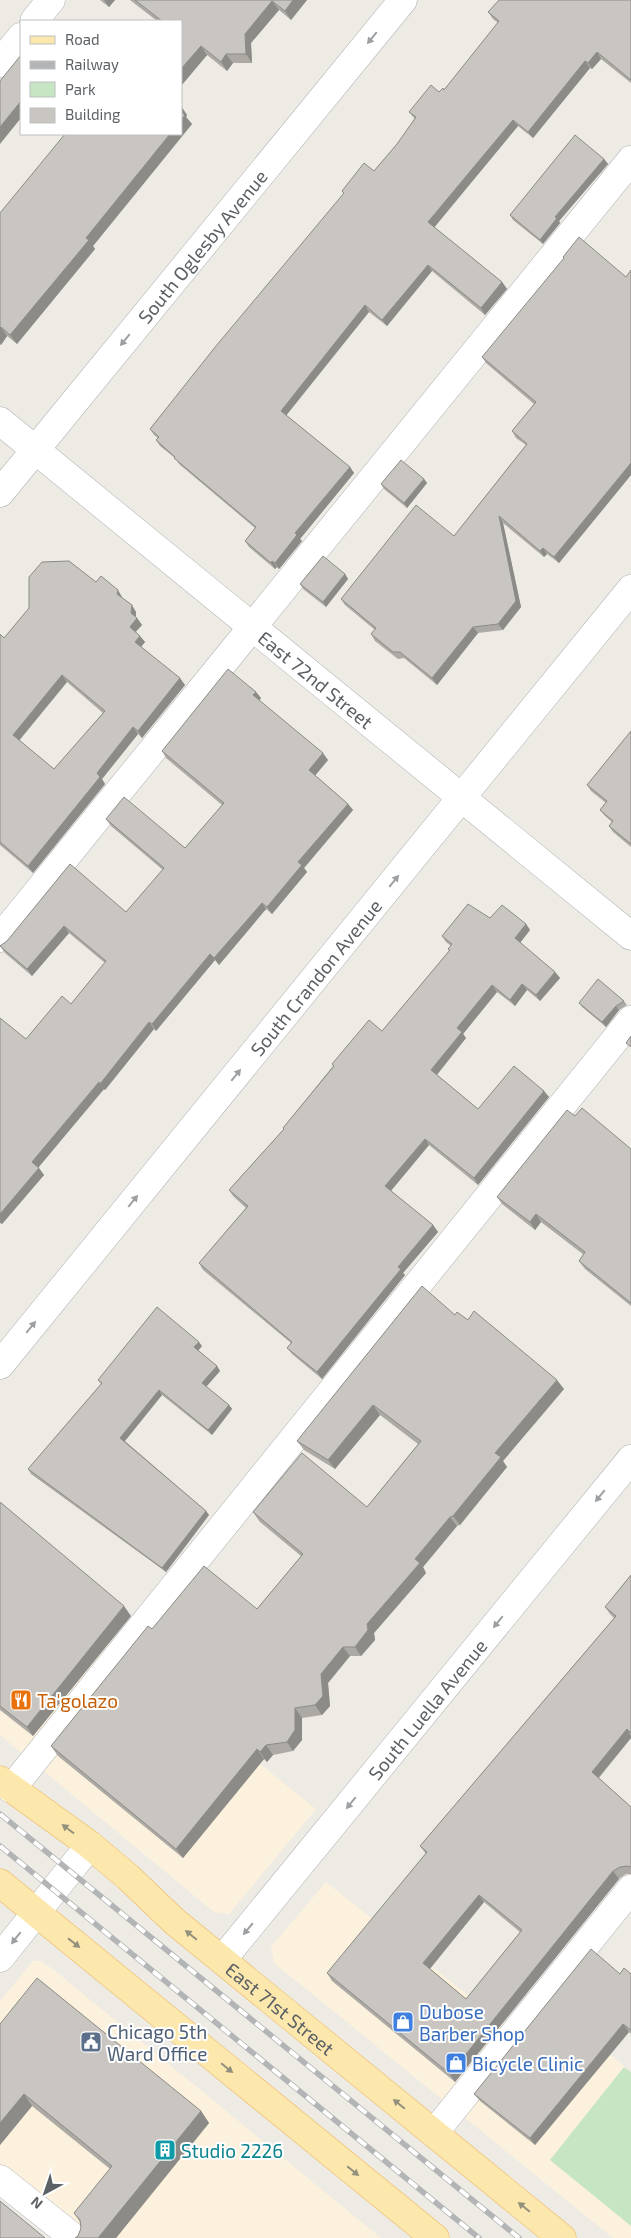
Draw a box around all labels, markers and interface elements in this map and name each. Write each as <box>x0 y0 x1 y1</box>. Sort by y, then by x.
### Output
legend <box>20 20 182 135</box>
text: Road <box>65 30 100 48</box>
one-way arrow <box>367 31 378 44</box>
text: Railway <box>65 55 119 73</box>
text: Park <box>65 80 96 98</box>
text: Building <box>65 105 121 123</box>
street label: South Oglesby Avenue <box>132 165 271 327</box>
one-way arrow <box>119 333 131 345</box>
street label: East 72nd Street <box>254 625 378 733</box>
one-way arrow <box>388 875 399 888</box>
street label: South Crandon Avenue <box>245 894 386 1060</box>
one-way arrow <box>230 1069 241 1082</box>
one-way arrow <box>128 1195 139 1208</box>
one-way arrow <box>25 1321 36 1334</box>
one-way arrow <box>595 1490 606 1503</box>
one-way arrow <box>492 1616 503 1629</box>
street label: South Luella Avenue <box>363 1634 491 1784</box>
restaurant icon: Ta'golazo <box>9 1688 33 1712</box>
place label: Ta'golazo <box>37 1689 118 1712</box>
one-way arrow <box>345 1796 356 1809</box>
one-way arrow <box>61 1824 75 1834</box>
one-way arrow <box>242 1922 254 1934</box>
one-way arrow <box>185 1930 198 1941</box>
one-way arrow <box>11 1931 21 1945</box>
one-way arrow <box>67 1938 80 1949</box>
street label: East 71st Street <box>222 1957 340 2059</box>
place label: Dubose Barber Shop <box>419 2000 525 2045</box>
shop icon: Dubose Barber Shop <box>391 2010 415 2034</box>
place label: Chicago 5th Ward Office <box>107 2020 207 2065</box>
public building icon: Chicago 5th Ward Office <box>79 2030 103 2054</box>
shop icon: Bicycle Clinic <box>444 2051 468 2075</box>
place label: Bicycle Clinic <box>472 2052 583 2075</box>
one-way arrow <box>220 2063 233 2074</box>
one-way arrow <box>392 2099 405 2110</box>
building icon: Studio 2226 <box>153 2138 177 2162</box>
place label: Studio 2226 <box>181 2139 283 2162</box>
one-way arrow <box>346 2165 359 2176</box>
north arrow <box>20 2168 70 2218</box>
text: N <box>27 2194 46 2213</box>
one-way arrow <box>518 2202 531 2213</box>

